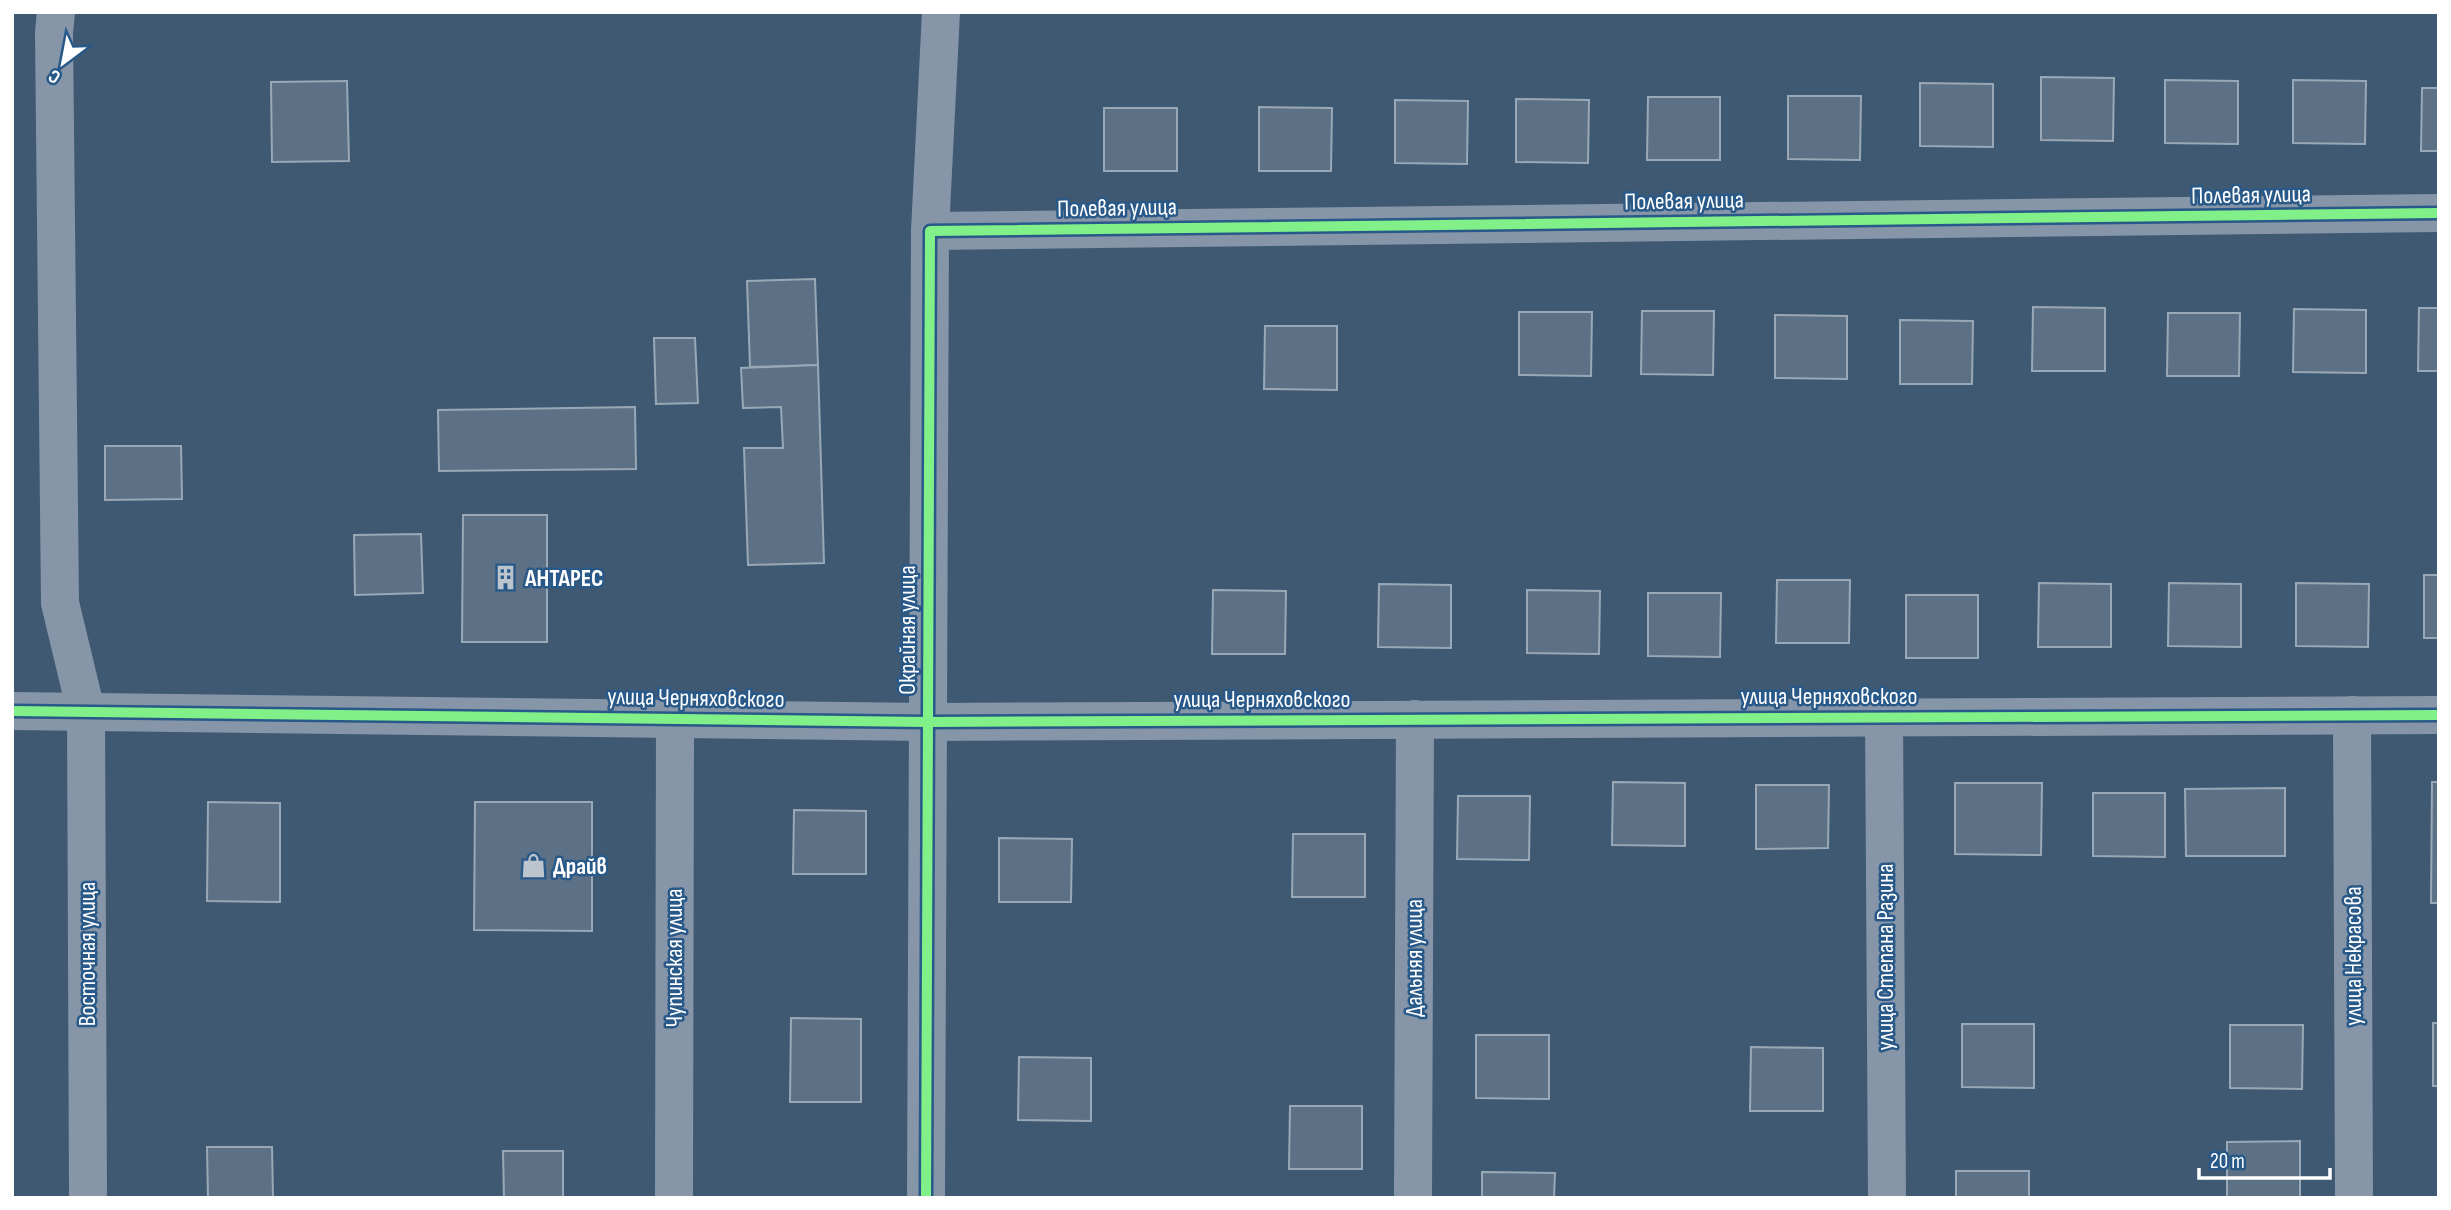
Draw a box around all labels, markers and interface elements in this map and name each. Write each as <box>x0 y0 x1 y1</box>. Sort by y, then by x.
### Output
north arrow <box>28 28 98 98</box>
text: С <box>44 64 65 88</box>
street label: Полевая улица <box>2191 179 2311 211</box>
street label: Полевая улица <box>1624 185 1744 217</box>
street label: Полевая улица <box>1057 192 1177 224</box>
building icon: АНТАРЕС <box>491 564 519 592</box>
place label: АНТАРЕС <box>524 564 603 593</box>
street label: Окрайная улица <box>893 565 922 695</box>
street label: улица Черняховского <box>607 682 785 714</box>
street label: улица Черняховского <box>1740 682 1918 711</box>
street label: улица Черняховского <box>1173 685 1351 714</box>
shop icon: Драйв <box>519 852 547 880</box>
place label: Драйв <box>553 852 607 881</box>
street label: улица Степана Разина <box>1871 864 1900 1050</box>
street label: Восточная улица <box>73 882 102 1026</box>
street label: улица Некрасова <box>2339 886 2368 1026</box>
street label: Чупинская улица <box>660 888 689 1028</box>
street label: Дальняя улица <box>1400 899 1429 1017</box>
scale bar <box>2199 1136 2330 1180</box>
text: 20 m <box>2210 1149 2245 1174</box>

